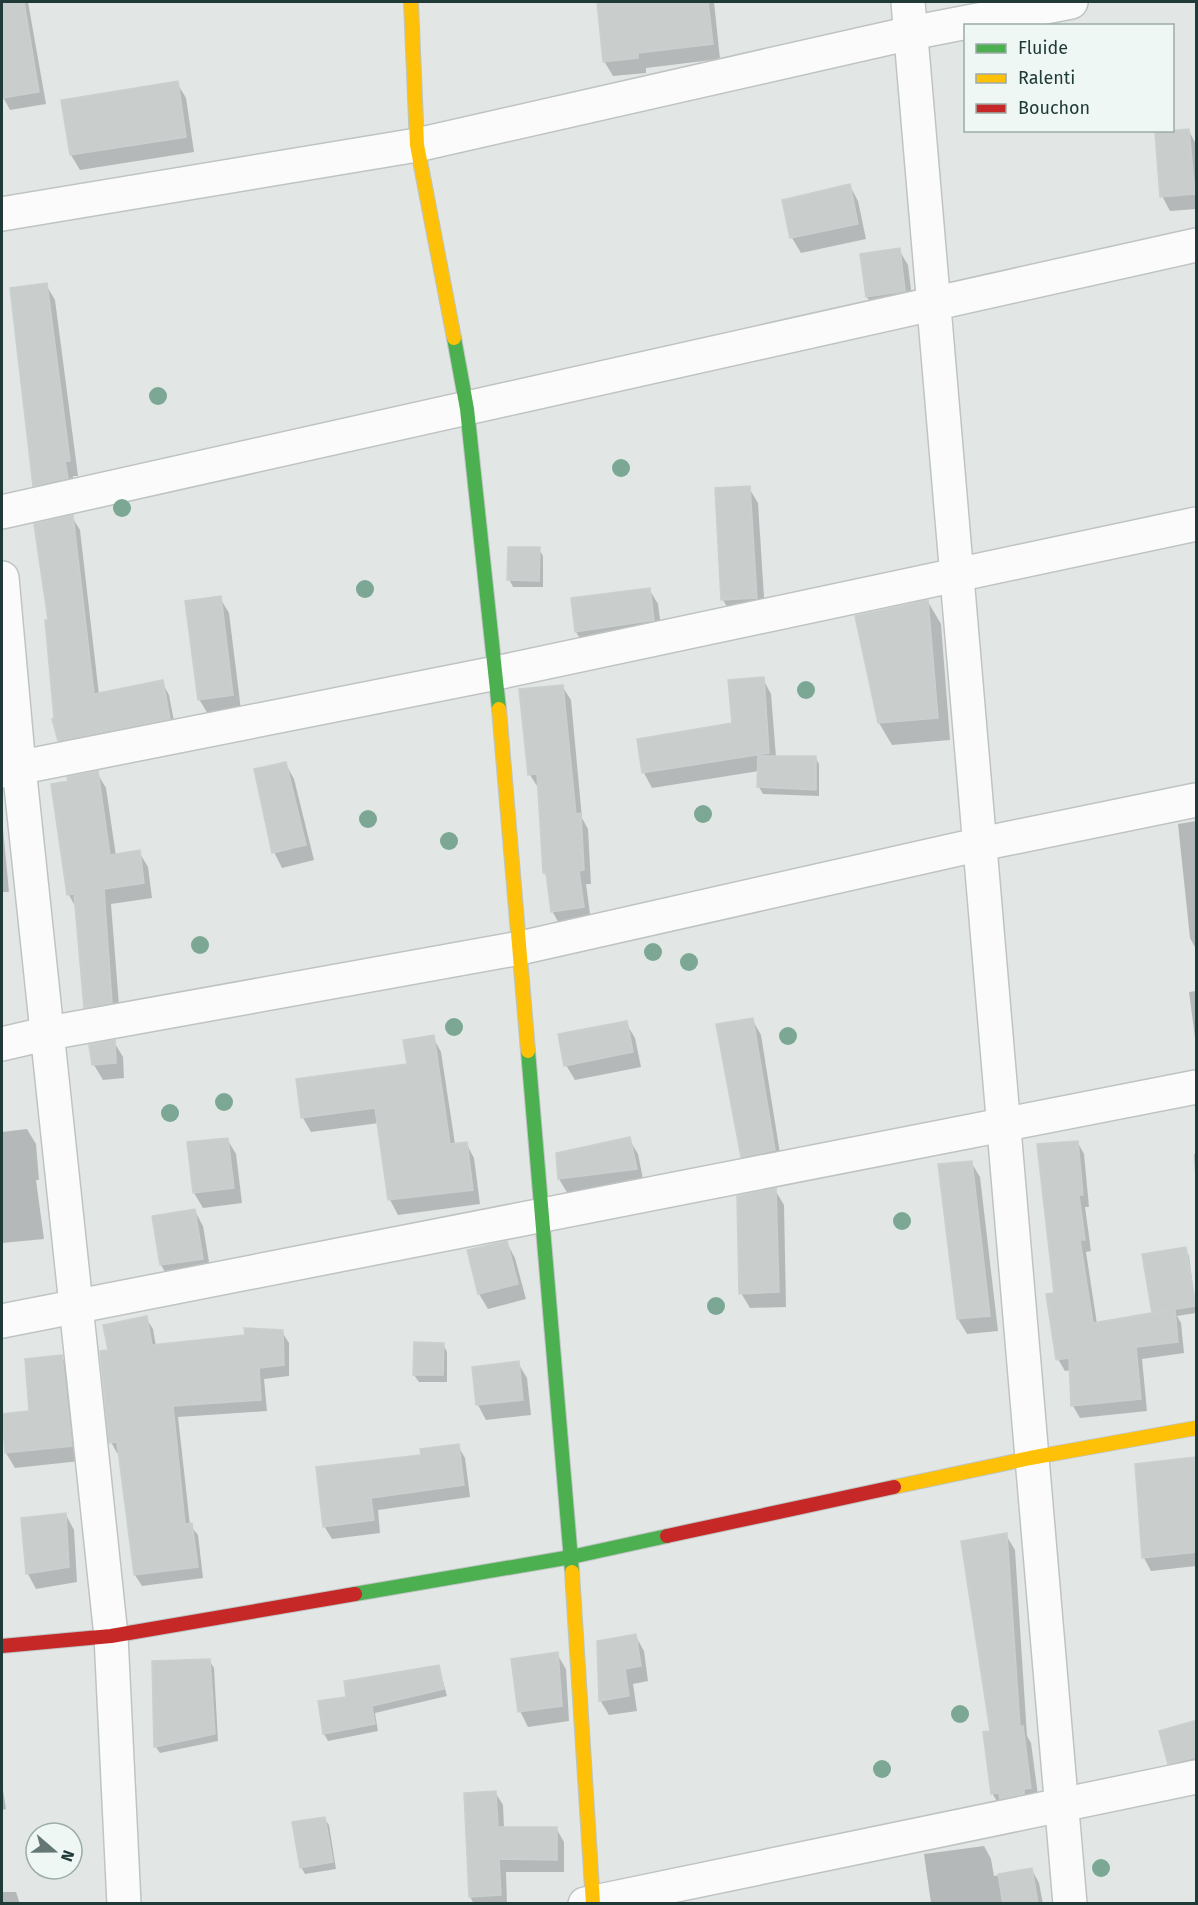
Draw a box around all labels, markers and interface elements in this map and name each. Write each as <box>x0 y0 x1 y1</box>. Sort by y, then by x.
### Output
legend <box>964 24 1174 132</box>
text: Fluide <box>1018 37 1068 59</box>
text: Ralenti <box>1018 67 1075 89</box>
text: Bouchon <box>1018 97 1090 119</box>
north arrow <box>24 1821 84 1881</box>
text: N <box>57 1848 78 1864</box>

